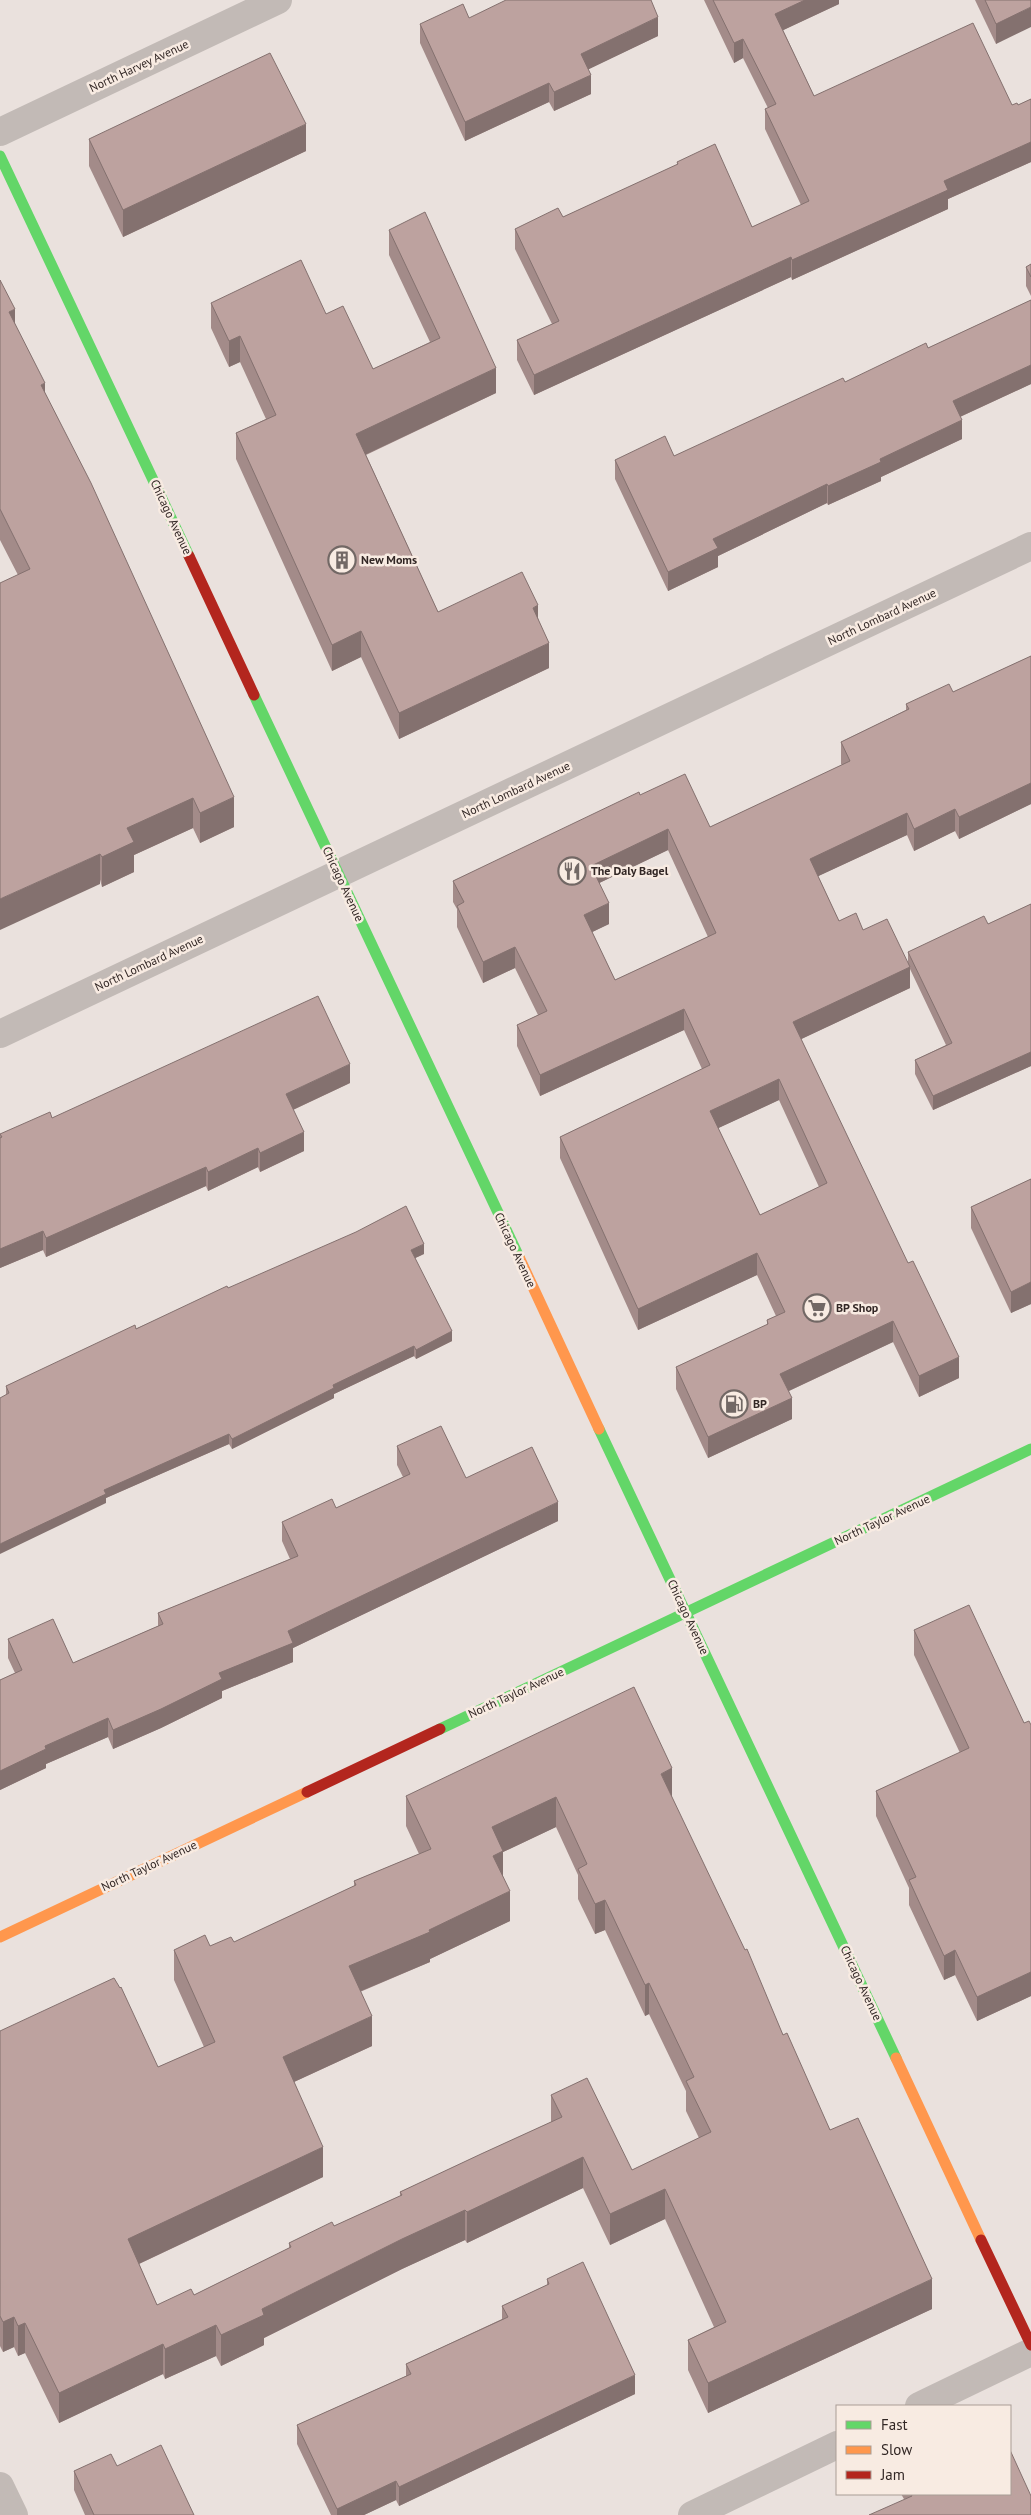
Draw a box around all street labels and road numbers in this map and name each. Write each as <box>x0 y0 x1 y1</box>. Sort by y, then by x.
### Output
street label: North Harvey Avenue <box>87 36 191 95</box>
street label: Chicago Avenue <box>148 477 195 557</box>
street label: North Lombard Avenue <box>825 585 938 648</box>
street label: North Lombard Avenue <box>459 758 572 821</box>
street label: Chicago Avenue <box>320 844 367 924</box>
street label: North Lombard Avenue <box>92 931 205 994</box>
street label: Chicago Avenue <box>492 1210 539 1290</box>
street label: North Taylor Avenue <box>832 1491 932 1548</box>
street label: Chicago Avenue <box>665 1577 712 1657</box>
street label: North Taylor Avenue <box>466 1664 566 1721</box>
street label: North Taylor Avenue <box>99 1837 199 1894</box>
street label: Chicago Avenue <box>838 1943 885 2023</box>

